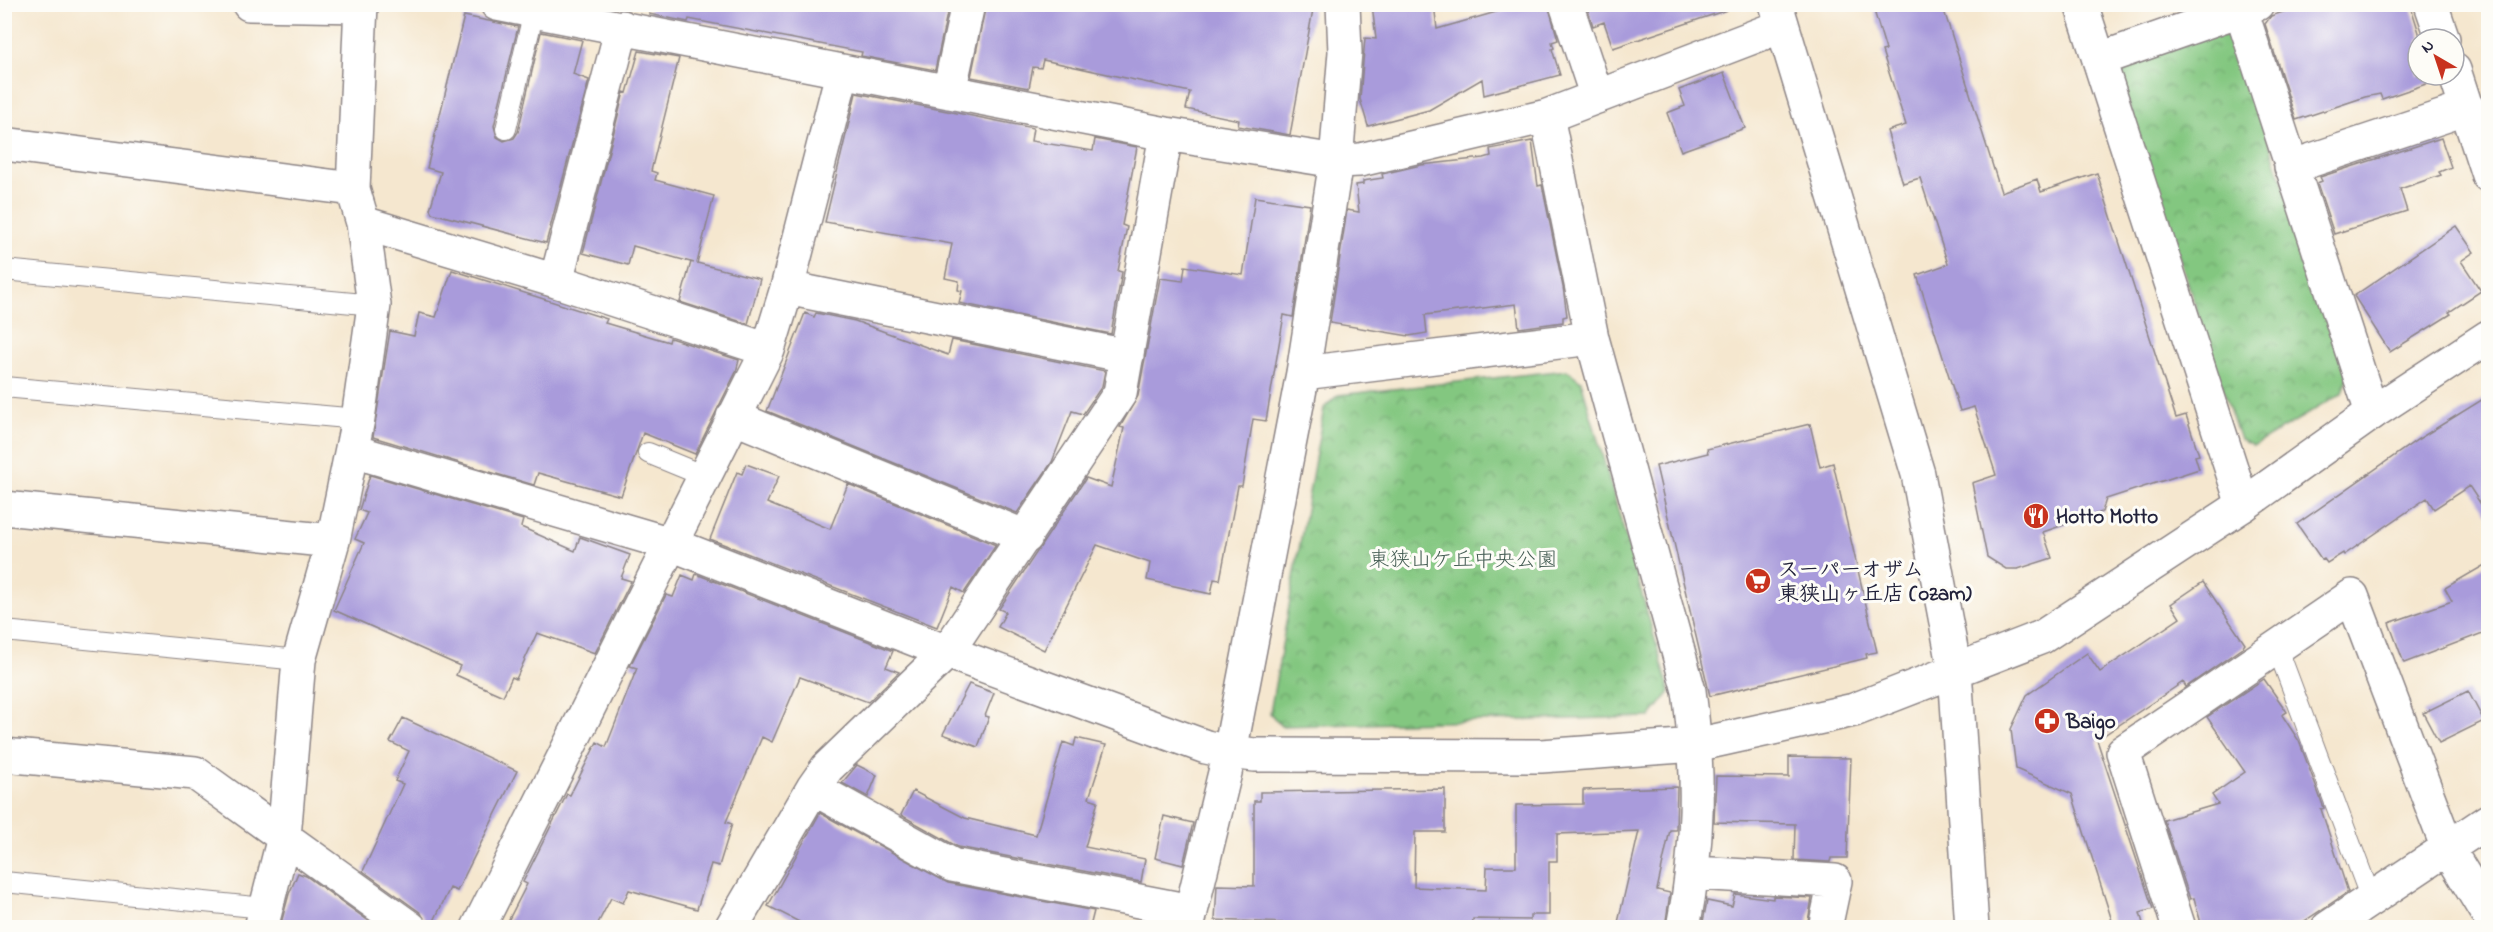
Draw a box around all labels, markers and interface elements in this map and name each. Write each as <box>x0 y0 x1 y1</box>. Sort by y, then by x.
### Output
north arrow <box>2406 27 2466 87</box>
text: N <box>2416 34 2440 60</box>
restaurant icon: Hotto Motto <box>2021 501 2051 531</box>
place label: Hotto Motto <box>2056 503 2158 533</box>
park label: 東狭山ケ丘中央公園 <box>1369 546 1558 576</box>
place label: スーパーオザム 東狭山ヶ丘店 (ozam) <box>1778 556 1972 610</box>
supermarket icon: スーパーオザム 東狭山ヶ丘店 (ozam) <box>1743 566 1773 596</box>
pharmacy icon: Baigo <box>2032 706 2062 736</box>
place label: Baigo <box>2065 708 2116 740</box>

